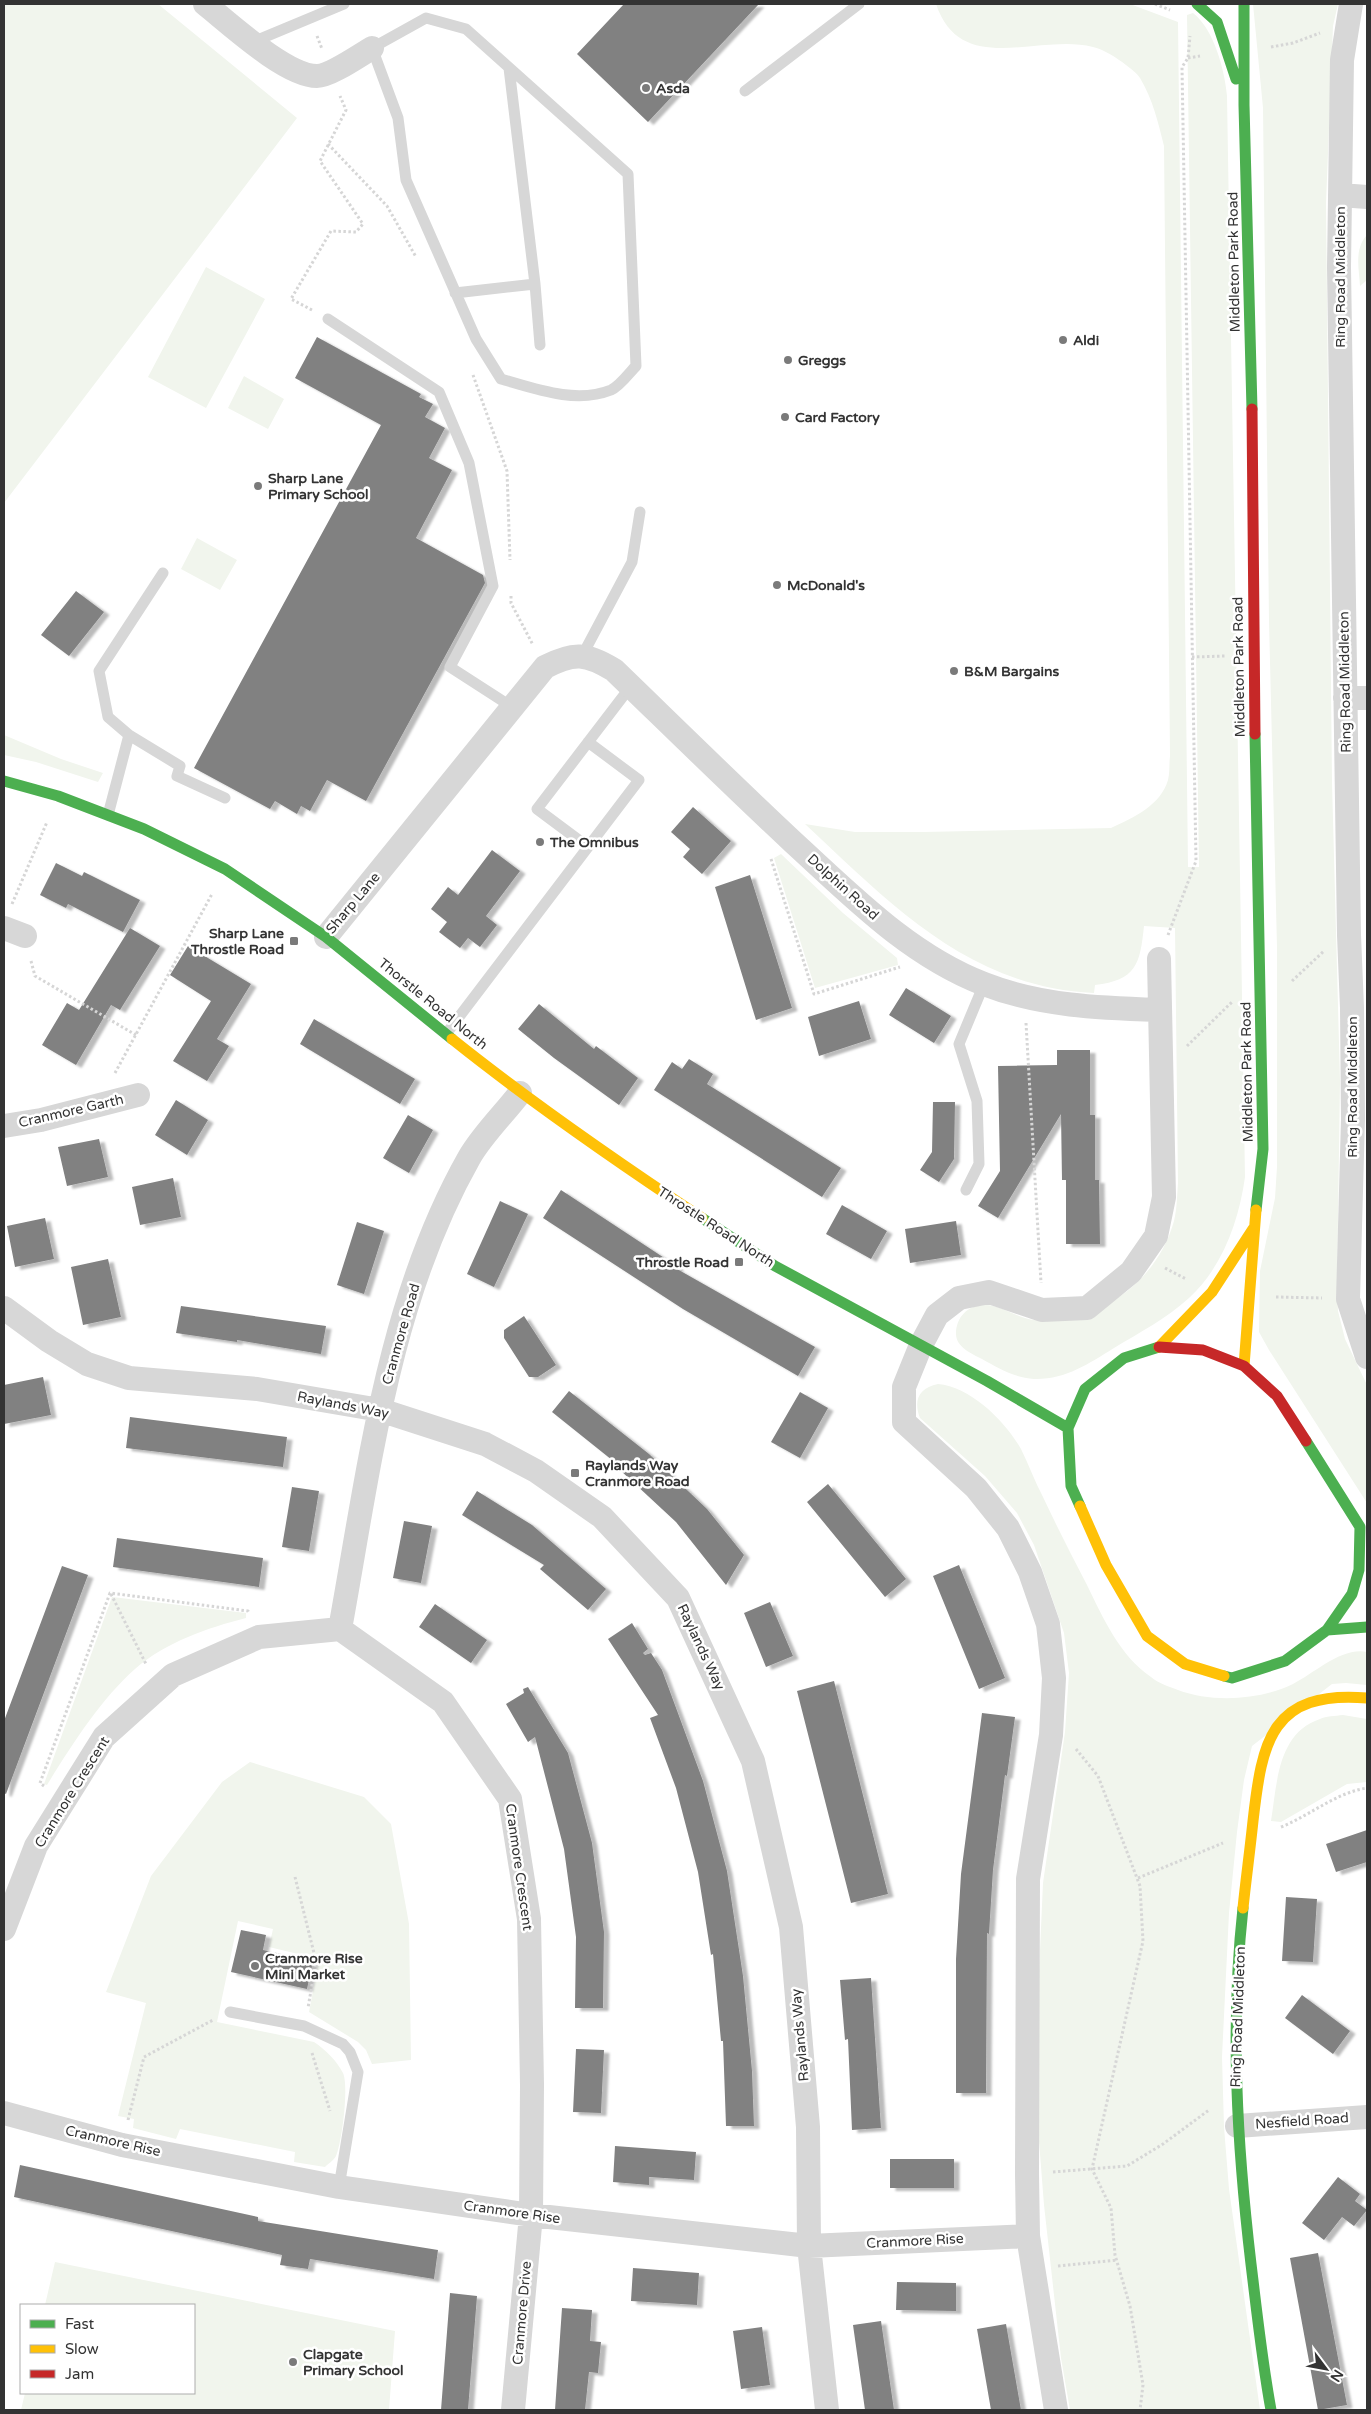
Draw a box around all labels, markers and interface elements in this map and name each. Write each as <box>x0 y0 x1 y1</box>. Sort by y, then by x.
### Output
place label: Asda <box>656 80 690 97</box>
marker: Asda <box>640 82 652 94</box>
street label: Middleton Park Road <box>1224 192 1244 332</box>
street label: Ring Road Middleton <box>1332 206 1349 348</box>
place label: Aldi <box>1073 332 1099 349</box>
marker: Aldi <box>1057 334 1069 346</box>
place label: Greggs <box>798 352 846 369</box>
marker: Greggs <box>782 354 794 366</box>
place label: Card Factory <box>795 409 880 426</box>
marker: Card Factory <box>779 411 791 423</box>
place label: Sharp Lane Primary School <box>268 470 369 503</box>
marker: Sharp Lane Primary School <box>252 480 264 492</box>
place label: McDonald's <box>787 577 865 594</box>
marker: McDonald's <box>771 579 783 591</box>
street label: Middleton Park Road <box>1229 597 1249 737</box>
street label: Ring Road Middleton <box>1335 611 1355 753</box>
place label: B&M Bargains <box>964 663 1060 680</box>
marker: B&M Bargains <box>948 665 960 677</box>
place label: The Omnibus <box>549 834 639 851</box>
marker: The Omnibus <box>534 836 546 848</box>
street label: Dolphin Road <box>804 850 882 924</box>
street label: Sharp Lane <box>322 869 384 937</box>
place label: Sharp Lane Throstle Road <box>190 925 284 958</box>
marker: Sharp Lane Throstle Road <box>288 935 300 947</box>
street label: Thorstle Road North <box>375 955 491 1053</box>
street label: Middleton Park Road <box>1237 1002 1257 1142</box>
street label: Ring Road Middleton <box>1344 1016 1361 1158</box>
street label: Cranmore Garth <box>17 1091 125 1131</box>
street label: Throstle Road North <box>655 1183 777 1271</box>
place label: Throstle Road <box>636 1254 729 1270</box>
marker: Throstle Road <box>733 1256 745 1268</box>
street label: Cranmore Road <box>378 1281 424 1387</box>
street label: Raylands Way <box>296 1388 391 1422</box>
place label: Raylands Way Cranmore Road <box>585 1457 690 1490</box>
marker: Raylands Way Cranmore Road <box>569 1467 581 1479</box>
street label: Raylands Way <box>674 1601 729 1693</box>
street label: Cranmore Crescent <box>31 1733 113 1851</box>
street label: Cranmore Crescent <box>502 1802 536 1932</box>
street label: Ring Road Middleton <box>1227 1946 1249 2088</box>
place label: Cranmore Rise Mini Market <box>265 1950 363 1983</box>
marker: Cranmore Rise Mini Market <box>249 1960 261 1972</box>
street label: Raylands Way <box>787 1987 813 2082</box>
street label: Nesfield Road <box>1255 2109 1349 2133</box>
street label: Cranmore Rise <box>64 2122 163 2160</box>
street label: Cranmore Rise <box>463 2197 562 2227</box>
street label: Cranmore Rise <box>866 2230 964 2252</box>
street label: Cranmore Drive <box>509 2260 535 2366</box>
legend <box>20 2304 195 2394</box>
text: Fast <box>65 2315 95 2333</box>
text: Slow <box>65 2340 99 2358</box>
north arrow <box>1301 2344 1351 2394</box>
place label: Clapgate Primary School <box>303 2346 404 2379</box>
marker: Clapgate Primary School <box>287 2356 299 2368</box>
text: Jam <box>65 2365 94 2383</box>
text: N <box>1326 2366 1347 2385</box>

